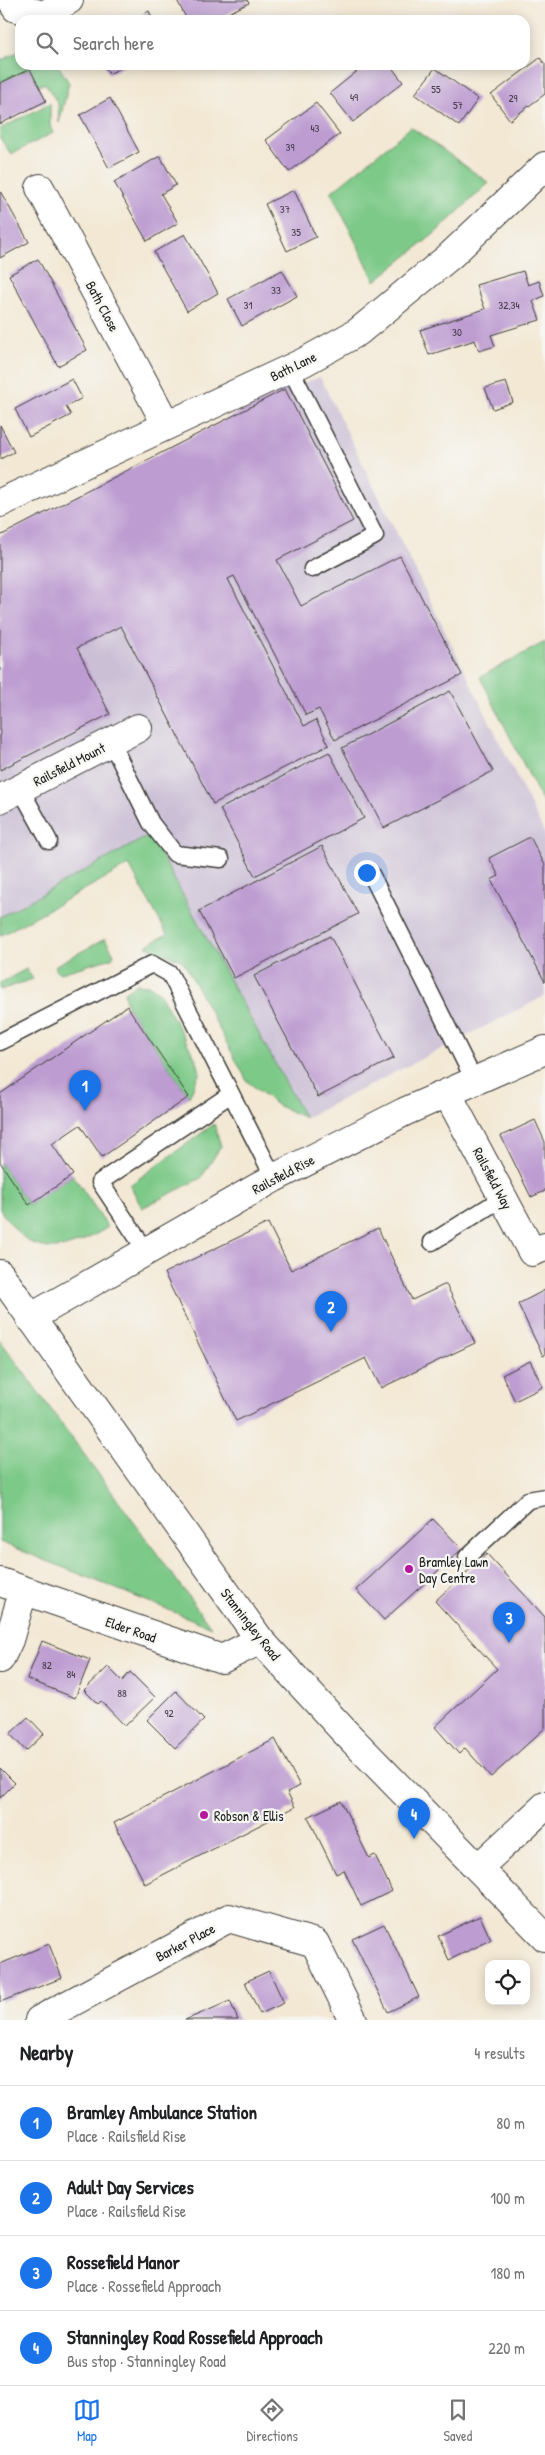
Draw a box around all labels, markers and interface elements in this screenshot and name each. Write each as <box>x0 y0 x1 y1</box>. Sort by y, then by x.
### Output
search box <box>15 15 530 70</box>
icon: search <box>33 29 61 57</box>
text: Search here <box>73 30 154 56</box>
house number: 55 <box>431 82 441 96</box>
house number: 49 <box>350 90 358 104</box>
house number: 29 <box>508 91 518 105</box>
house number: 57 <box>453 98 463 112</box>
house number: 43 <box>310 121 320 135</box>
house number: 39 <box>286 140 294 154</box>
house number: 37 <box>280 202 290 216</box>
house number: 35 <box>291 225 301 239</box>
street label: Bath Close <box>82 277 124 335</box>
house number: 33 <box>271 283 281 297</box>
house number: 31 <box>244 298 252 312</box>
house number: 32,34 <box>498 298 520 312</box>
house number: 30 <box>452 325 462 339</box>
street label: Bath Lane <box>267 347 320 385</box>
street label: Railsfield Mount <box>30 738 108 790</box>
your location <box>354 860 380 886</box>
pin: 1 <box>69 1070 101 1111</box>
street label: Railsfield Way <box>468 1144 517 1213</box>
street label: Railsfield Rise <box>248 1149 318 1198</box>
pin: 2 <box>315 1291 347 1332</box>
place label: Bramley Lawn Day Centre <box>419 1552 488 1588</box>
marker: Bramley Lawn Day Centre <box>403 1563 415 1575</box>
street label: Stanningley Road <box>216 1584 285 1665</box>
pin: 3 <box>493 1602 525 1643</box>
street label: Elder Road <box>103 1611 159 1647</box>
house number: 82 <box>42 1658 52 1672</box>
house number: 84 <box>67 1667 75 1681</box>
house number: 88 <box>117 1686 127 1700</box>
house number: 92 <box>164 1706 174 1720</box>
pin: 4 <box>398 1798 430 1839</box>
place label: Robson & Ellis <box>214 1806 284 1825</box>
marker: Robson & Ellis <box>198 1809 210 1821</box>
street label: Barker Place <box>152 1918 218 1966</box>
map controls <box>485 1960 530 2005</box>
button: locate <box>485 1960 530 2005</box>
text: Nearby <box>20 2038 73 2067</box>
text: 4 results <box>474 2042 525 2064</box>
text: Bramley Ambulance Station <box>67 2099 257 2125</box>
text: 1 <box>33 2112 39 2134</box>
text: 80 m <box>496 2112 525 2134</box>
text: Place · Railsfield Rise <box>67 2125 186 2147</box>
text: Adult Day Services <box>67 2174 194 2200</box>
text: 2 <box>32 2187 40 2209</box>
text: 100 m <box>490 2187 525 2209</box>
text: Place · Railsfield Rise <box>67 2200 186 2222</box>
text: Rossefield Manor <box>67 2249 180 2275</box>
text: 3 <box>32 2262 40 2284</box>
text: 180 m <box>491 2262 525 2284</box>
text: Place · Rossefield Approach <box>67 2275 221 2297</box>
text: Stanningley Road Rossefield Approach <box>67 2324 323 2350</box>
text: 4 <box>33 2337 39 2359</box>
text: 220 m <box>488 2337 525 2359</box>
text: Bus stop · Stanningley Road <box>67 2350 226 2372</box>
tab: Map <box>73 2396 101 2445</box>
tab: Directions <box>246 2396 298 2445</box>
tab: Saved <box>444 2396 472 2445</box>

